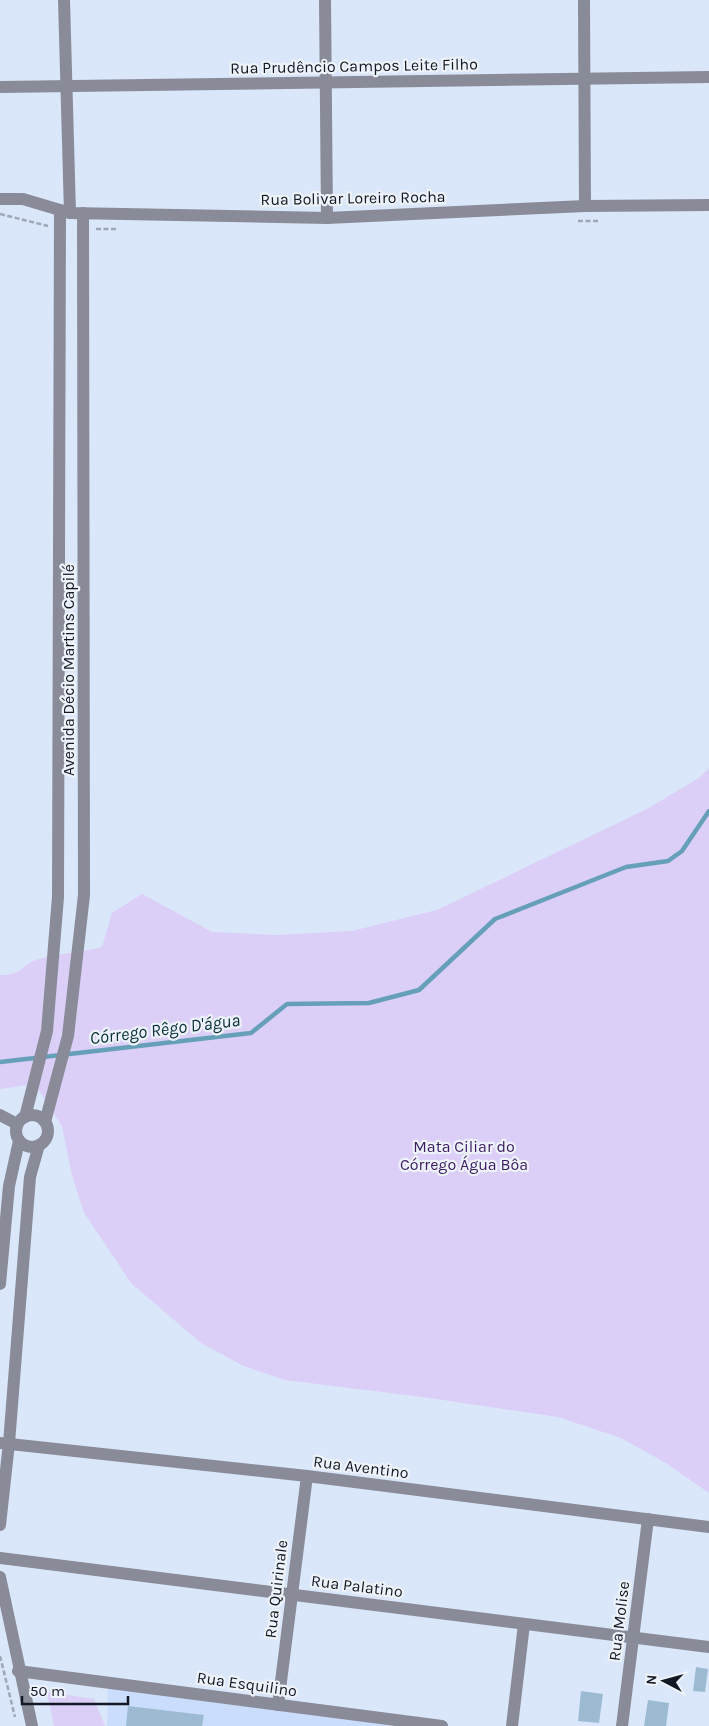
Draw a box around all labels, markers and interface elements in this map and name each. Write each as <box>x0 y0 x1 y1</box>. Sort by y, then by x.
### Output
street label: Rua Prudêncio Campos Leite Filho <box>230 54 478 78</box>
street label: Rua Bolivar Loreiro Rocha <box>260 187 446 209</box>
street label: Avenida Décio Martins Capilé <box>59 564 78 776</box>
water label: Córrego Rêgo D'água <box>89 1009 241 1049</box>
park label: Mata Ciliar do Córrego Água Bôa <box>400 1137 528 1174</box>
street label: Rua Aventino <box>312 1452 410 1482</box>
street label: Rua Quirinale <box>261 1539 291 1639</box>
street label: Rua Palatino <box>310 1571 404 1601</box>
street label: Rua Molise <box>605 1580 633 1662</box>
north arrow <box>639 1656 689 1706</box>
street label: Rua Esquilino <box>196 1668 298 1700</box>
scale bar <box>22 1674 129 1706</box>
text: N <box>643 1674 661 1686</box>
text: 50 m <box>30 1682 65 1700</box>

